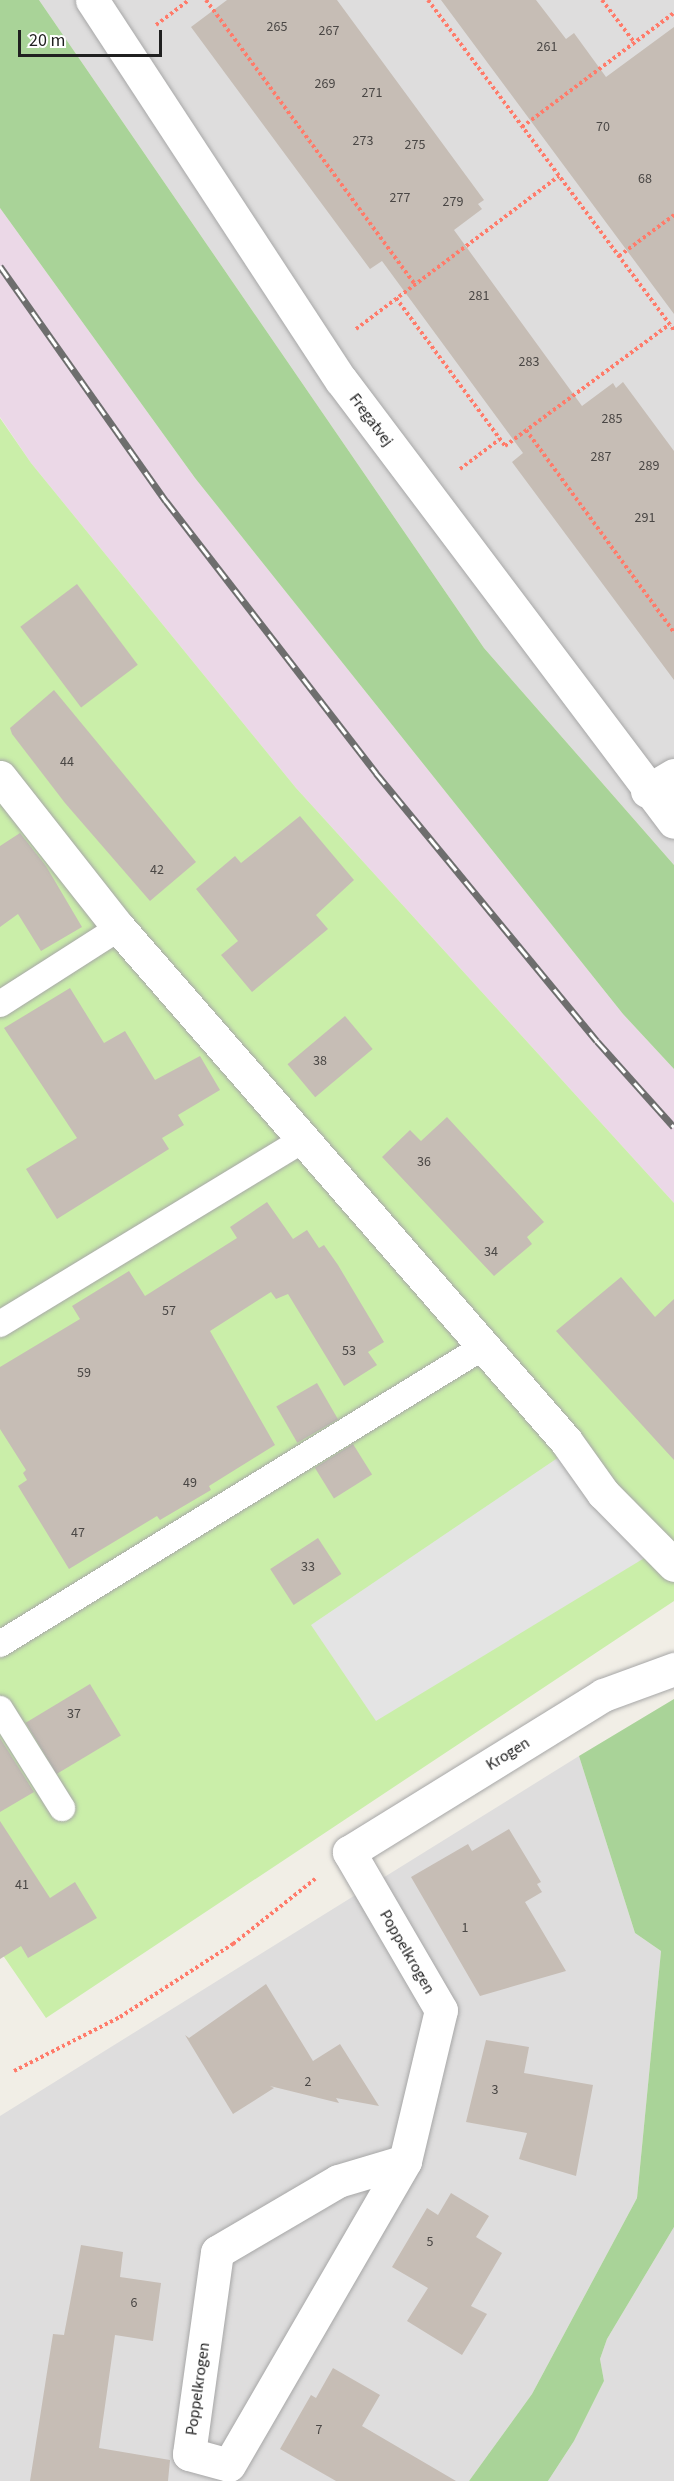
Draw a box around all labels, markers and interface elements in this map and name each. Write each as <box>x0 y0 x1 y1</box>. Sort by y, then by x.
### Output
scale bar <box>21 18 165 56</box>
house number: 265 <box>267 19 287 35</box>
house number: 267 <box>319 23 339 39</box>
text: 20 m <box>29 28 65 53</box>
house number: 261 <box>537 39 557 55</box>
house number: 269 <box>315 76 335 92</box>
house number: 271 <box>362 85 382 101</box>
house number: 70 <box>596 119 610 135</box>
house number: 273 <box>353 133 373 149</box>
house number: 275 <box>405 137 425 153</box>
house number: 68 <box>638 171 652 187</box>
house number: 277 <box>390 190 410 206</box>
house number: 279 <box>443 194 463 210</box>
house number: 281 <box>469 288 489 304</box>
house number: 283 <box>519 354 539 370</box>
street label: Fregatvej <box>345 390 397 450</box>
house number: 285 <box>602 411 622 427</box>
house number: 287 <box>591 449 611 465</box>
house number: 289 <box>639 458 659 474</box>
house number: 291 <box>635 510 655 526</box>
house number: 44 <box>60 754 74 770</box>
house number: 42 <box>150 862 164 878</box>
house number: 38 <box>313 1053 327 1069</box>
house number: 36 <box>417 1154 431 1170</box>
house number: 34 <box>484 1244 498 1260</box>
house number: 57 <box>162 1303 176 1319</box>
house number: 53 <box>342 1343 356 1359</box>
house number: 59 <box>77 1365 91 1381</box>
house number: 49 <box>183 1475 197 1491</box>
house number: 47 <box>71 1525 85 1541</box>
house number: 33 <box>301 1559 315 1575</box>
house number: 37 <box>67 1706 81 1722</box>
street label: Krogen <box>483 1733 533 1775</box>
house number: 41 <box>15 1877 29 1893</box>
street label: Poppelkrogen <box>375 1907 439 1997</box>
house number: 1 <box>462 1920 468 1936</box>
house number: 2 <box>305 2074 311 2090</box>
house number: 3 <box>492 2082 498 2098</box>
house number: 5 <box>427 2234 433 2250</box>
house number: 6 <box>131 2295 137 2311</box>
street label: Poppelkrogen <box>182 2341 214 2437</box>
house number: 7 <box>316 2422 322 2438</box>

